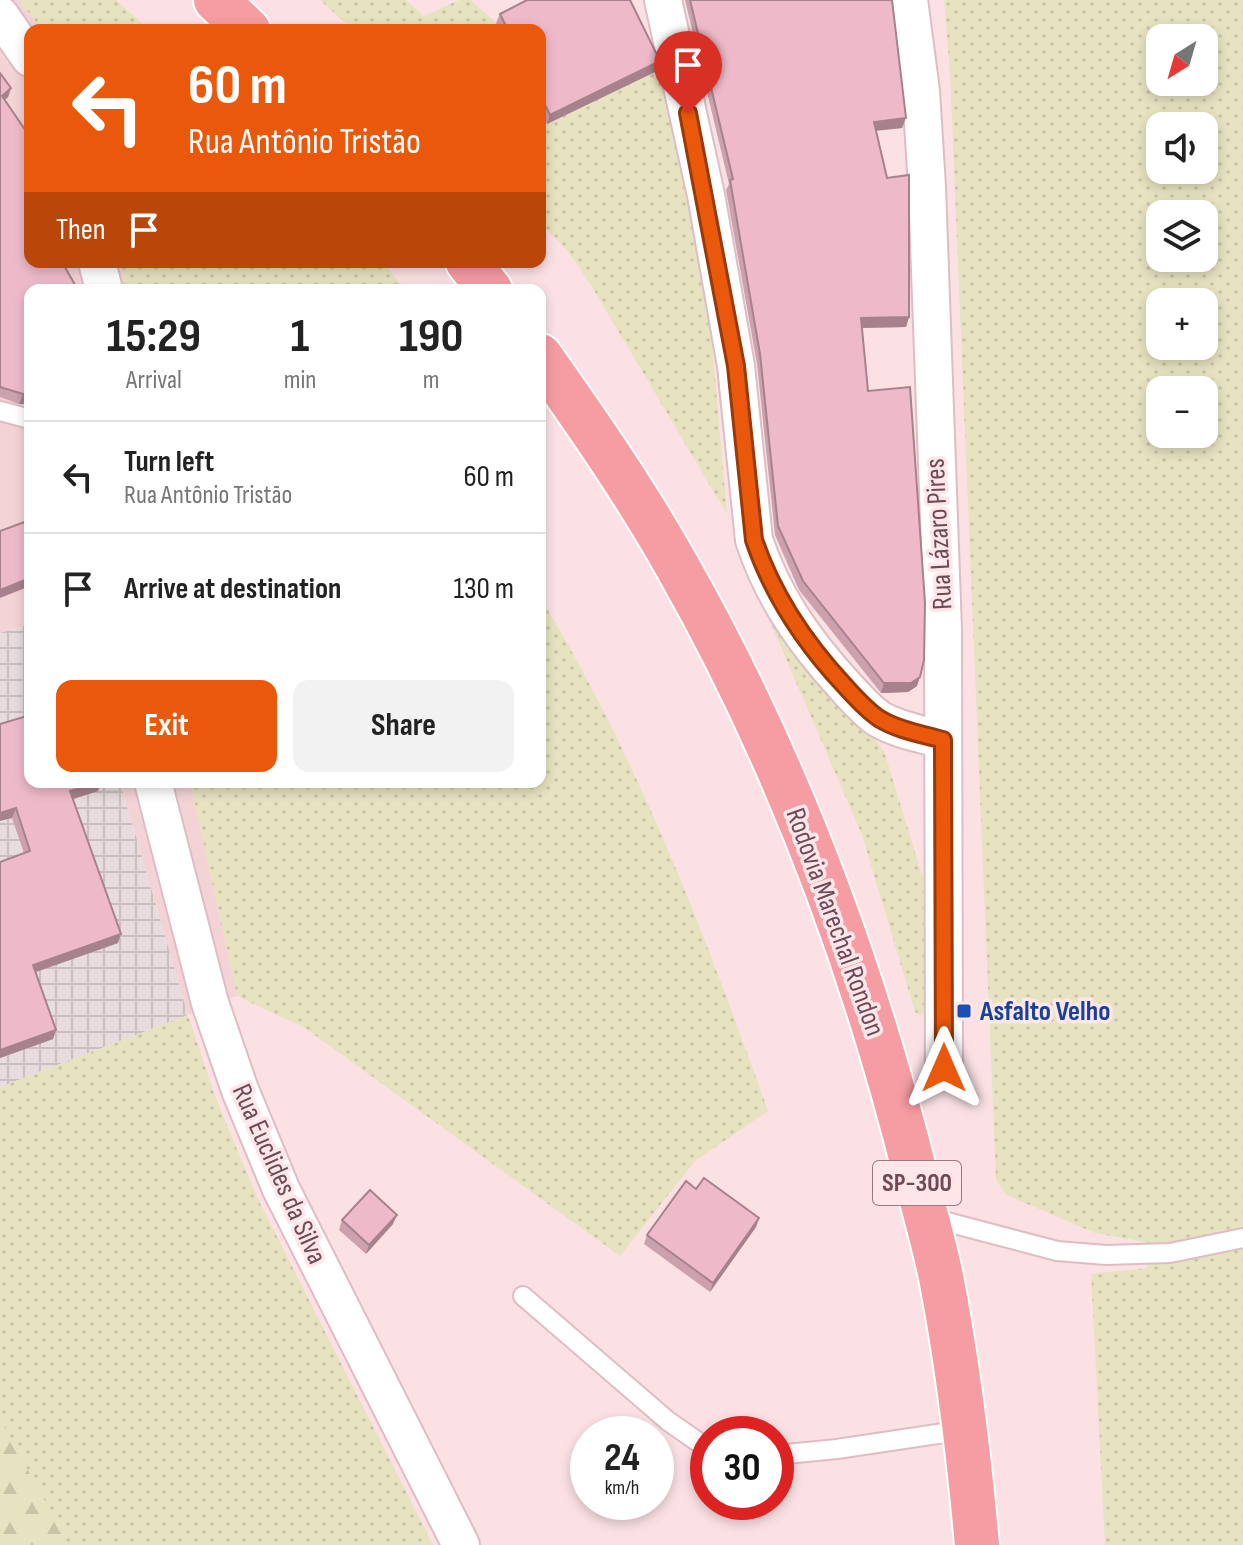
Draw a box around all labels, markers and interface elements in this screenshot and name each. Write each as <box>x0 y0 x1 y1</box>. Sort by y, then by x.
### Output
north arrow <box>1146 24 1218 96</box>
map controls <box>1146 24 1218 448</box>
pin <box>654 31 722 113</box>
icon: arrive <box>666 43 710 87</box>
text: 60 m <box>188 53 287 120</box>
icon: left <box>56 56 160 160</box>
button: sound <box>1146 112 1218 184</box>
text: Rua Antônio Tristão <box>188 121 421 164</box>
button: layers <box>1146 200 1218 272</box>
icon: arrive <box>122 208 166 252</box>
text: Then <box>56 212 106 248</box>
button: + <box>1146 288 1218 360</box>
text: 15:29 <box>107 308 201 365</box>
text: 1 <box>291 308 309 365</box>
text: 190 <box>399 308 463 365</box>
text: Arrival <box>126 365 182 396</box>
text: min <box>284 365 316 396</box>
text: m <box>423 365 440 396</box>
button: − <box>1146 376 1218 448</box>
text: Turn left <box>124 444 214 480</box>
icon: left <box>56 455 100 499</box>
street label: Rua Lázaro Pires <box>919 458 959 610</box>
text: 60 m <box>463 459 514 495</box>
text: Rua Antônio Tristão <box>124 480 292 511</box>
icon: arrive <box>56 567 100 611</box>
text: Arrive at destination <box>124 571 341 607</box>
text: 130 m <box>454 571 514 607</box>
button: Exit <box>56 680 277 772</box>
button: Share <box>293 680 514 772</box>
street label: Rodovia Marechal Rondon <box>778 804 892 1040</box>
place label: Asfalto Velho <box>979 995 1110 1028</box>
marker: Asfalto Velho <box>955 1002 973 1020</box>
position arrow <box>902 1026 986 1110</box>
street label: Rua Euclides da Silva <box>225 1079 333 1269</box>
road number: SP-300 <box>873 1161 961 1205</box>
speed limit sign: 30 <box>690 1416 794 1520</box>
text: 24 <box>604 1434 640 1482</box>
text: km/h <box>605 1476 639 1500</box>

